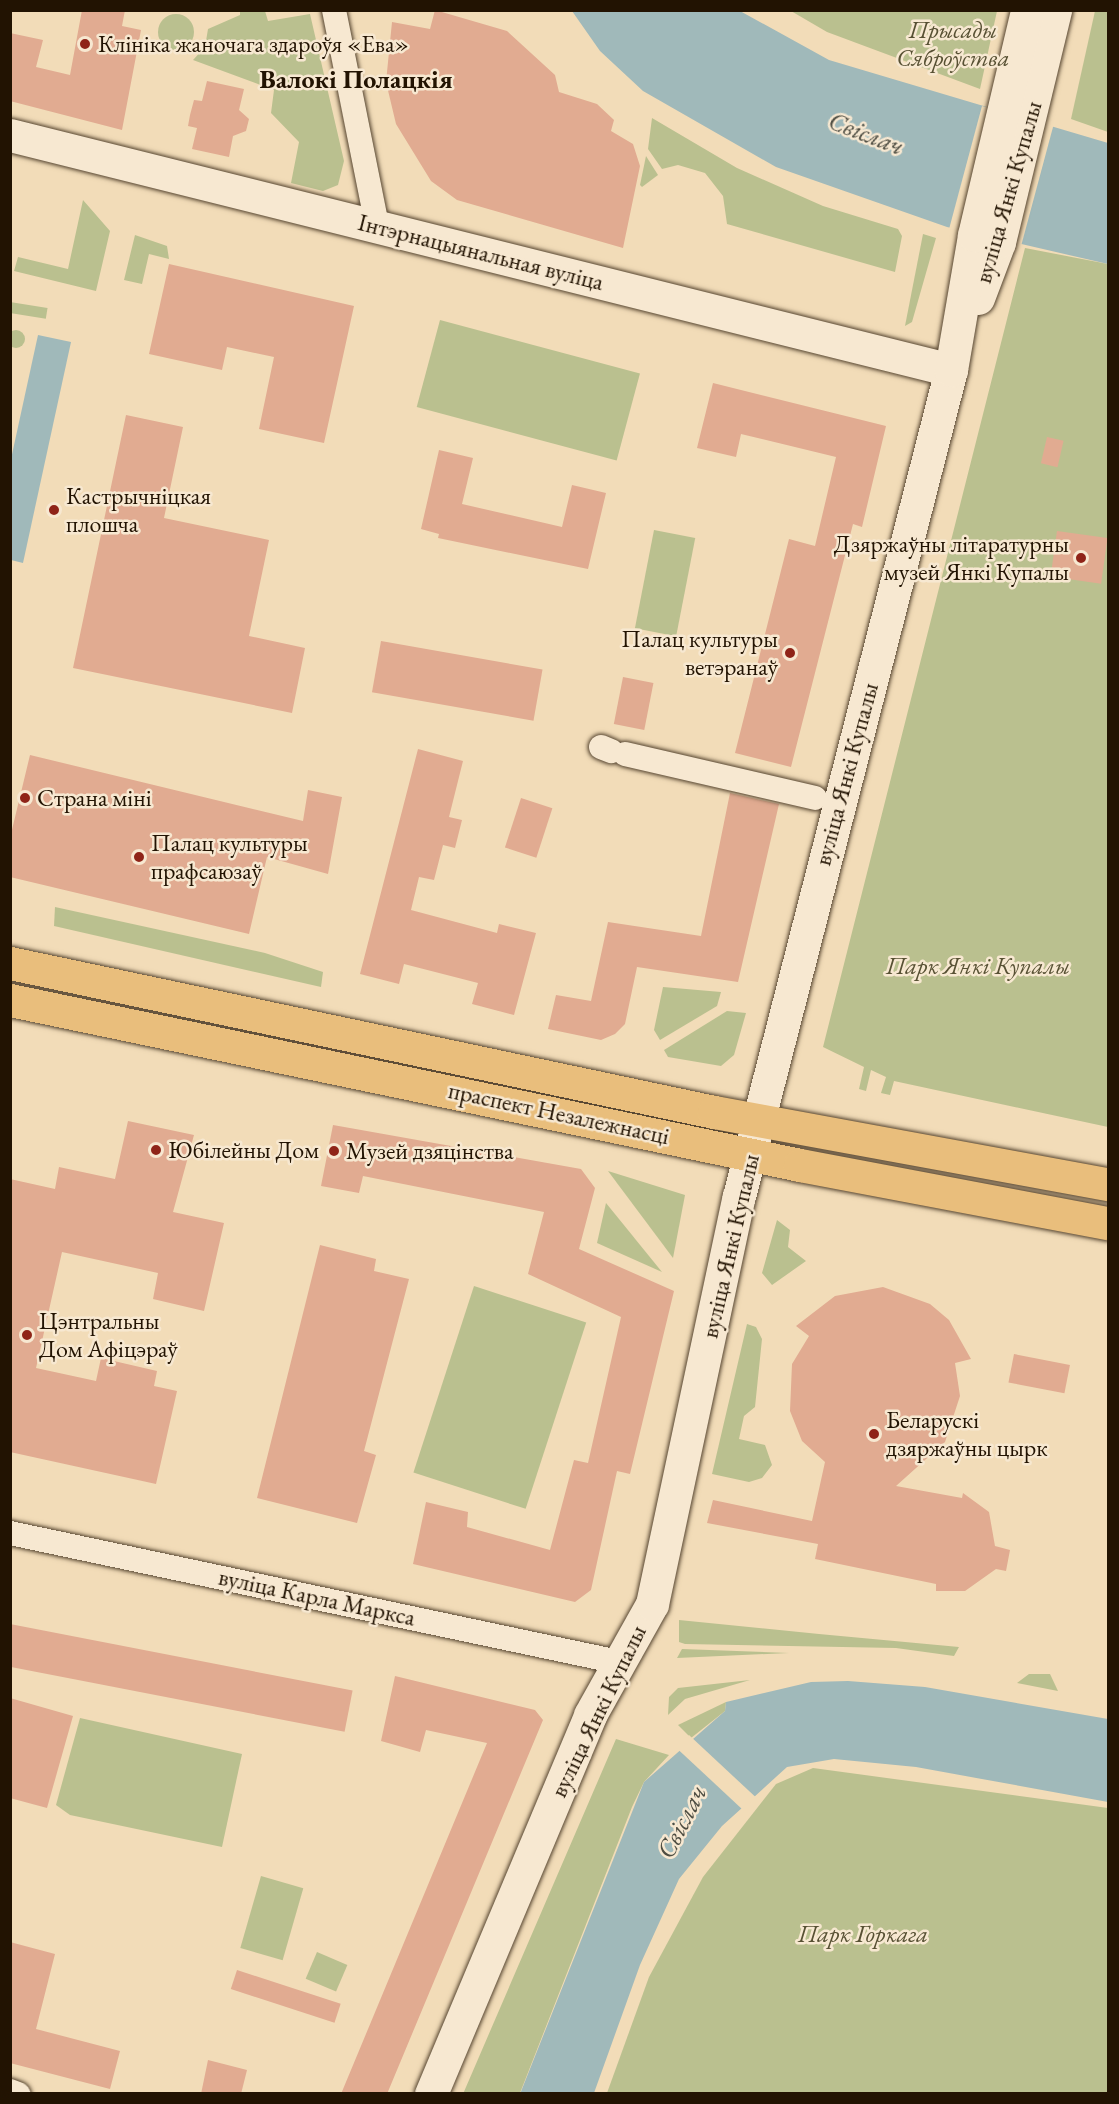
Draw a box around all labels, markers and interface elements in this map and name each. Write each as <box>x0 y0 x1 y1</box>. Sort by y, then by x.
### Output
park label: Прысады Сяброўства <box>897 16 1009 72</box>
place label: Клініка жаночага здароўя «Ева» <box>98 30 409 58</box>
marker: Клініка жаночага здароўя «Ева» <box>76 35 94 53</box>
district label: Валокі Полацкія <box>259 64 453 96</box>
street label: вуліца Янкі Купалы <box>968 98 1048 286</box>
water label: Свіслач <box>824 105 908 163</box>
street label: Інтэрнацыянальная вуліца <box>355 208 607 296</box>
place label: Кастрычніцкая плошча <box>66 482 211 538</box>
marker: Кастрычніцкая плошча <box>47 503 61 517</box>
place label: Дзяржаўны літаратурны музей Янкі Купалы <box>834 530 1069 586</box>
marker: Дзяржаўны літаратурны музей Янкі Купалы <box>1074 551 1088 565</box>
place label: Палац культуры ветэранаў <box>621 625 778 681</box>
marker: Палац культуры ветэранаў <box>783 646 797 660</box>
street label: вуліца Янкі Купалы <box>808 680 884 868</box>
place label: Страна міні <box>37 784 152 812</box>
marker: Страна міні <box>18 791 32 805</box>
place label: Палац культуры прафсаюзаў <box>151 829 308 885</box>
marker: Палац культуры прафсаюзаў <box>132 850 146 864</box>
park label: Парк Янкі Купалы <box>886 952 1070 980</box>
street label: праспект Незалежнасці <box>446 1076 672 1150</box>
place label: Юбілейны Дом <box>168 1136 319 1164</box>
place label: Музей дзяцінства <box>346 1137 514 1165</box>
marker: Юбілейны Дом <box>149 1143 163 1157</box>
marker: Музей дзяцінства <box>327 1144 341 1158</box>
street label: вуліца Янкі Купалы <box>695 1151 765 1341</box>
place label: Цэнтральны Дом Афіцэраў <box>39 1307 178 1363</box>
marker: Цэнтральны Дом Афіцэраў <box>20 1328 34 1342</box>
place label: Беларускі дзяржаўны цырк <box>886 1406 1048 1462</box>
marker: Беларускі дзяржаўны цырк <box>867 1427 881 1441</box>
street label: вуліца Карла Маркса <box>216 1562 418 1632</box>
street label: вуліца Янкі Купалы <box>544 1620 652 1802</box>
water label: Свіслач <box>650 1780 714 1864</box>
park label: Парк Горкага <box>798 1920 928 1948</box>

